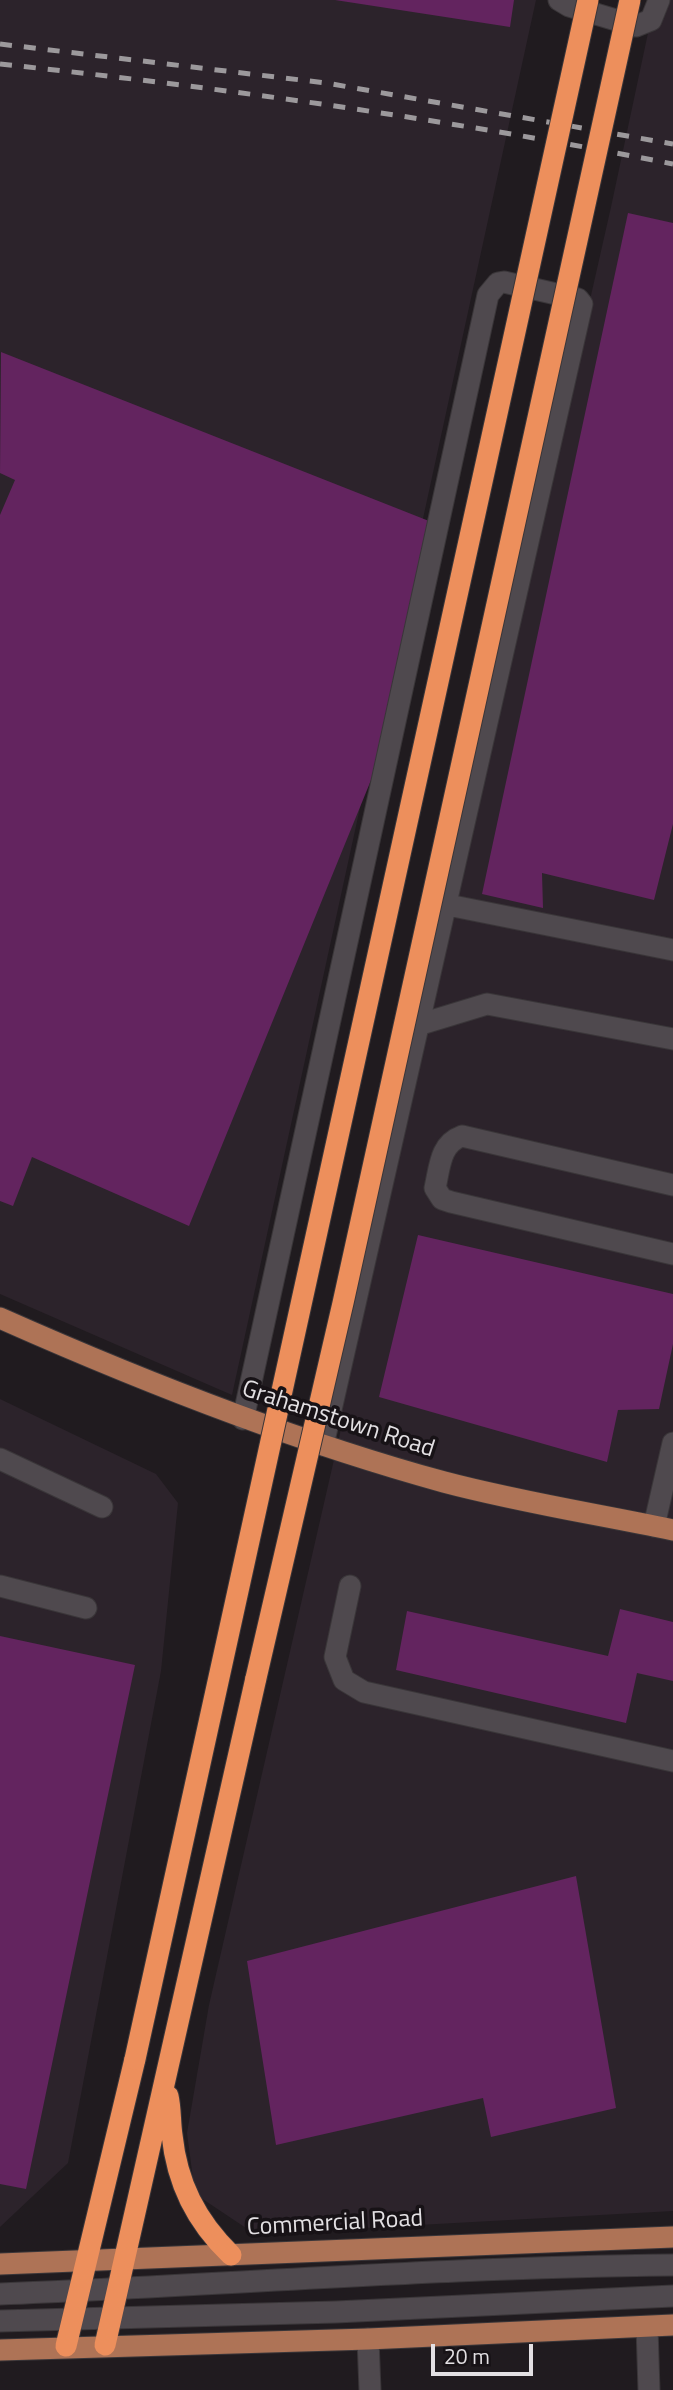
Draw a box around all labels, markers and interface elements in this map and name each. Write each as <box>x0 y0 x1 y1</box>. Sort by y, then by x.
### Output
street label: Grahamstown Road <box>238 1375 438 1465</box>
street label: Commercial Road <box>246 2205 424 2243</box>
scale bar <box>435 2330 536 2374</box>
text: 20 m <box>444 2340 490 2372</box>

